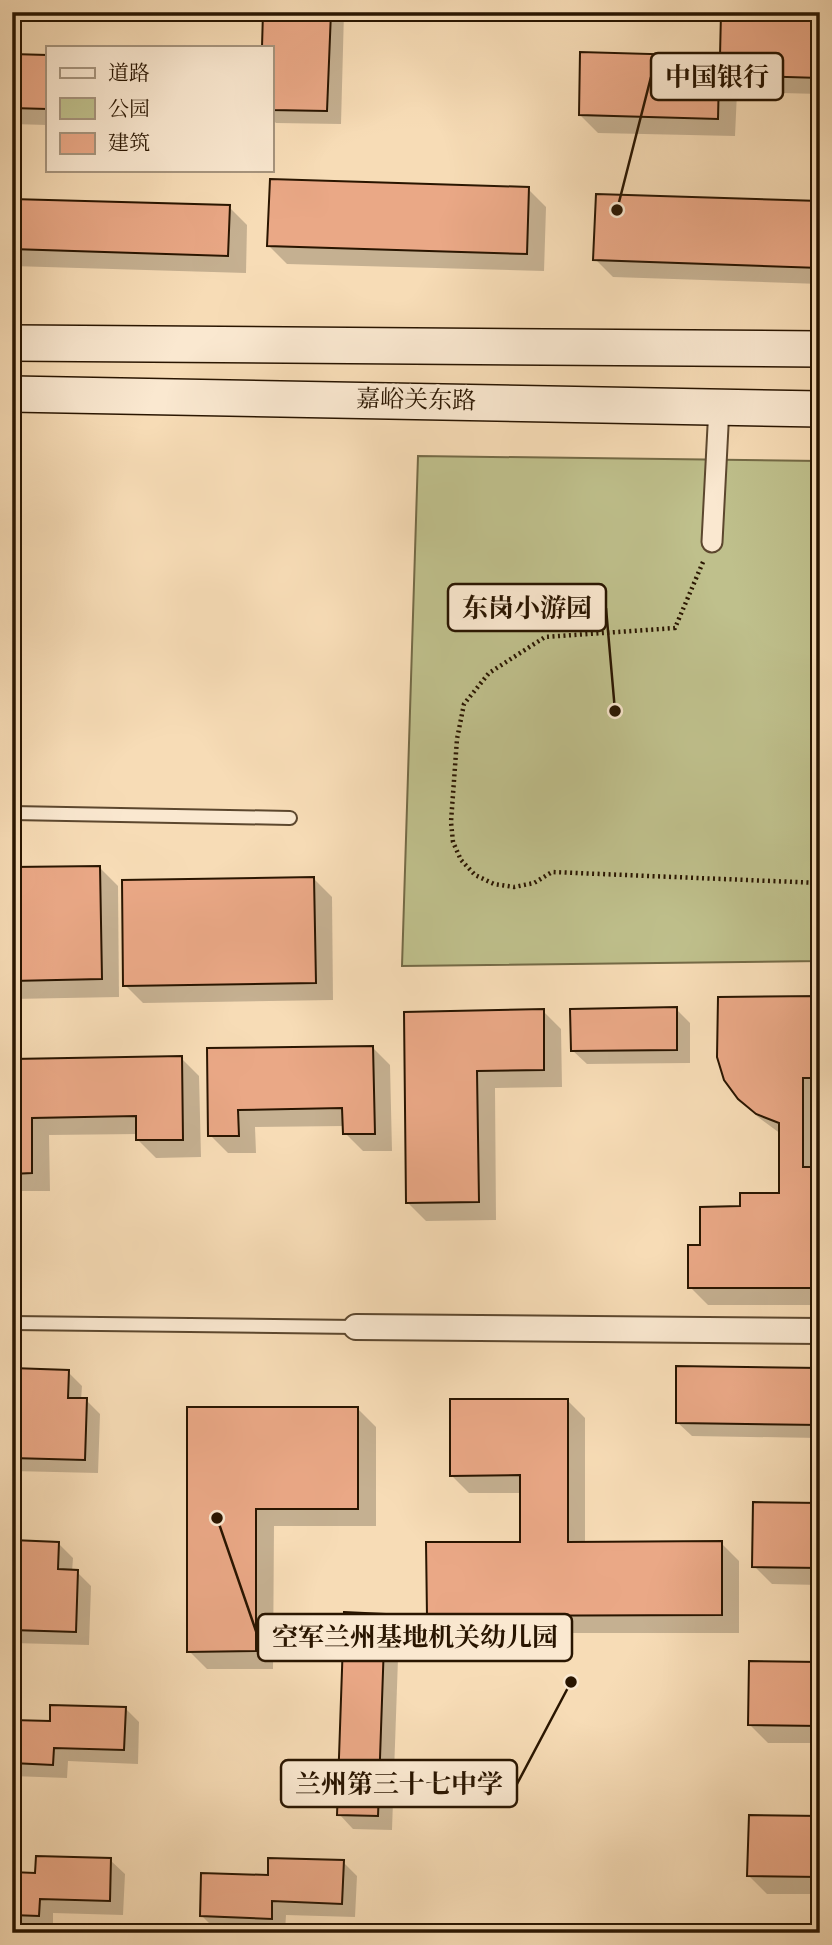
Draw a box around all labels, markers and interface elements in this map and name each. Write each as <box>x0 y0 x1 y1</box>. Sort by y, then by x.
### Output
legend <box>46 46 273 172</box>
callout: 中国银行 <box>651 53 783 100</box>
text: 道路 <box>108 61 150 88</box>
text: 中国银行 <box>665 62 769 95</box>
text: 公园 <box>108 97 150 124</box>
text: 建筑 <box>108 131 150 158</box>
street label: 嘉峪关东路 <box>356 384 476 418</box>
callout: 东岗小游园 <box>448 584 606 631</box>
text: 东岗小游园 <box>462 593 592 626</box>
callout: 空军兰州基地机关幼儿园 <box>258 1614 572 1661</box>
text: 空军兰州基地机关幼儿园 <box>272 1622 558 1655</box>
callout: 兰州第三十七中学 <box>281 1760 517 1807</box>
text: 兰州第三十七中学 <box>295 1769 503 1802</box>

